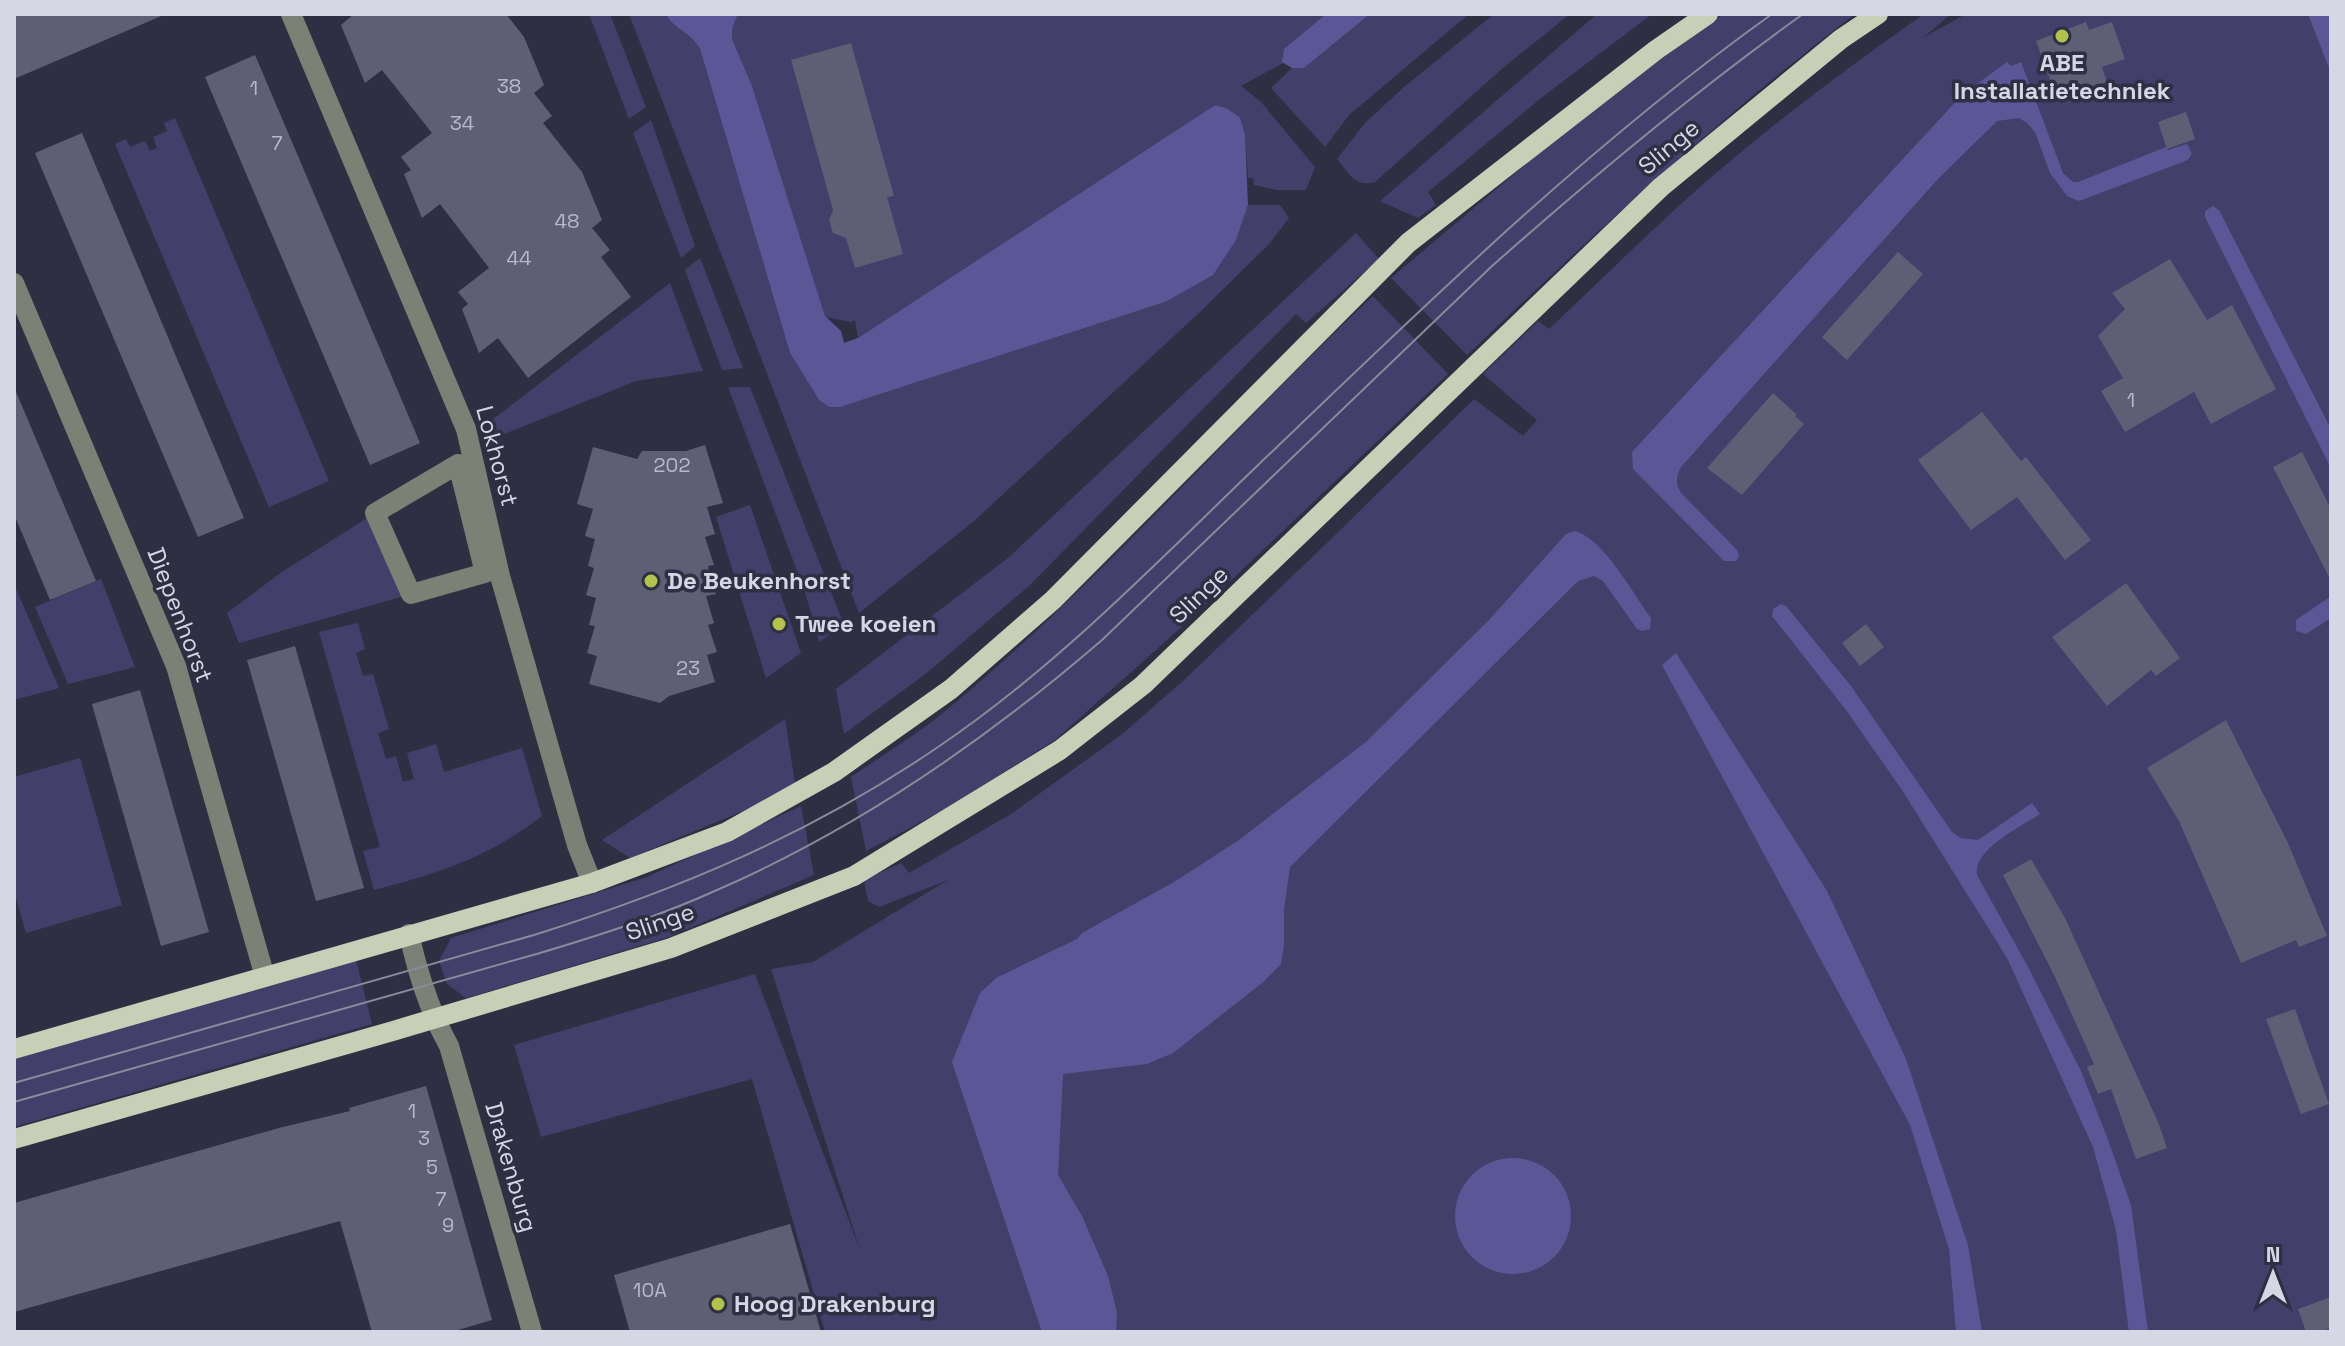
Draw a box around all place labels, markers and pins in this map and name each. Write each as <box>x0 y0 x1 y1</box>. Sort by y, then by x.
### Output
marker: ABE Installatietechniek <box>2053 27 2071 45</box>
place label: ABE Installatietechniek <box>1954 47 2171 106</box>
place label: De Beukenhorst <box>667 565 851 596</box>
marker: De Beukenhorst <box>642 572 660 590</box>
place label: Twee koeien <box>795 608 936 639</box>
marker: Twee koeien <box>770 615 788 633</box>
place label: Hoog Drakenburg <box>734 1288 936 1319</box>
marker: Hoog Drakenburg <box>709 1295 727 1313</box>

